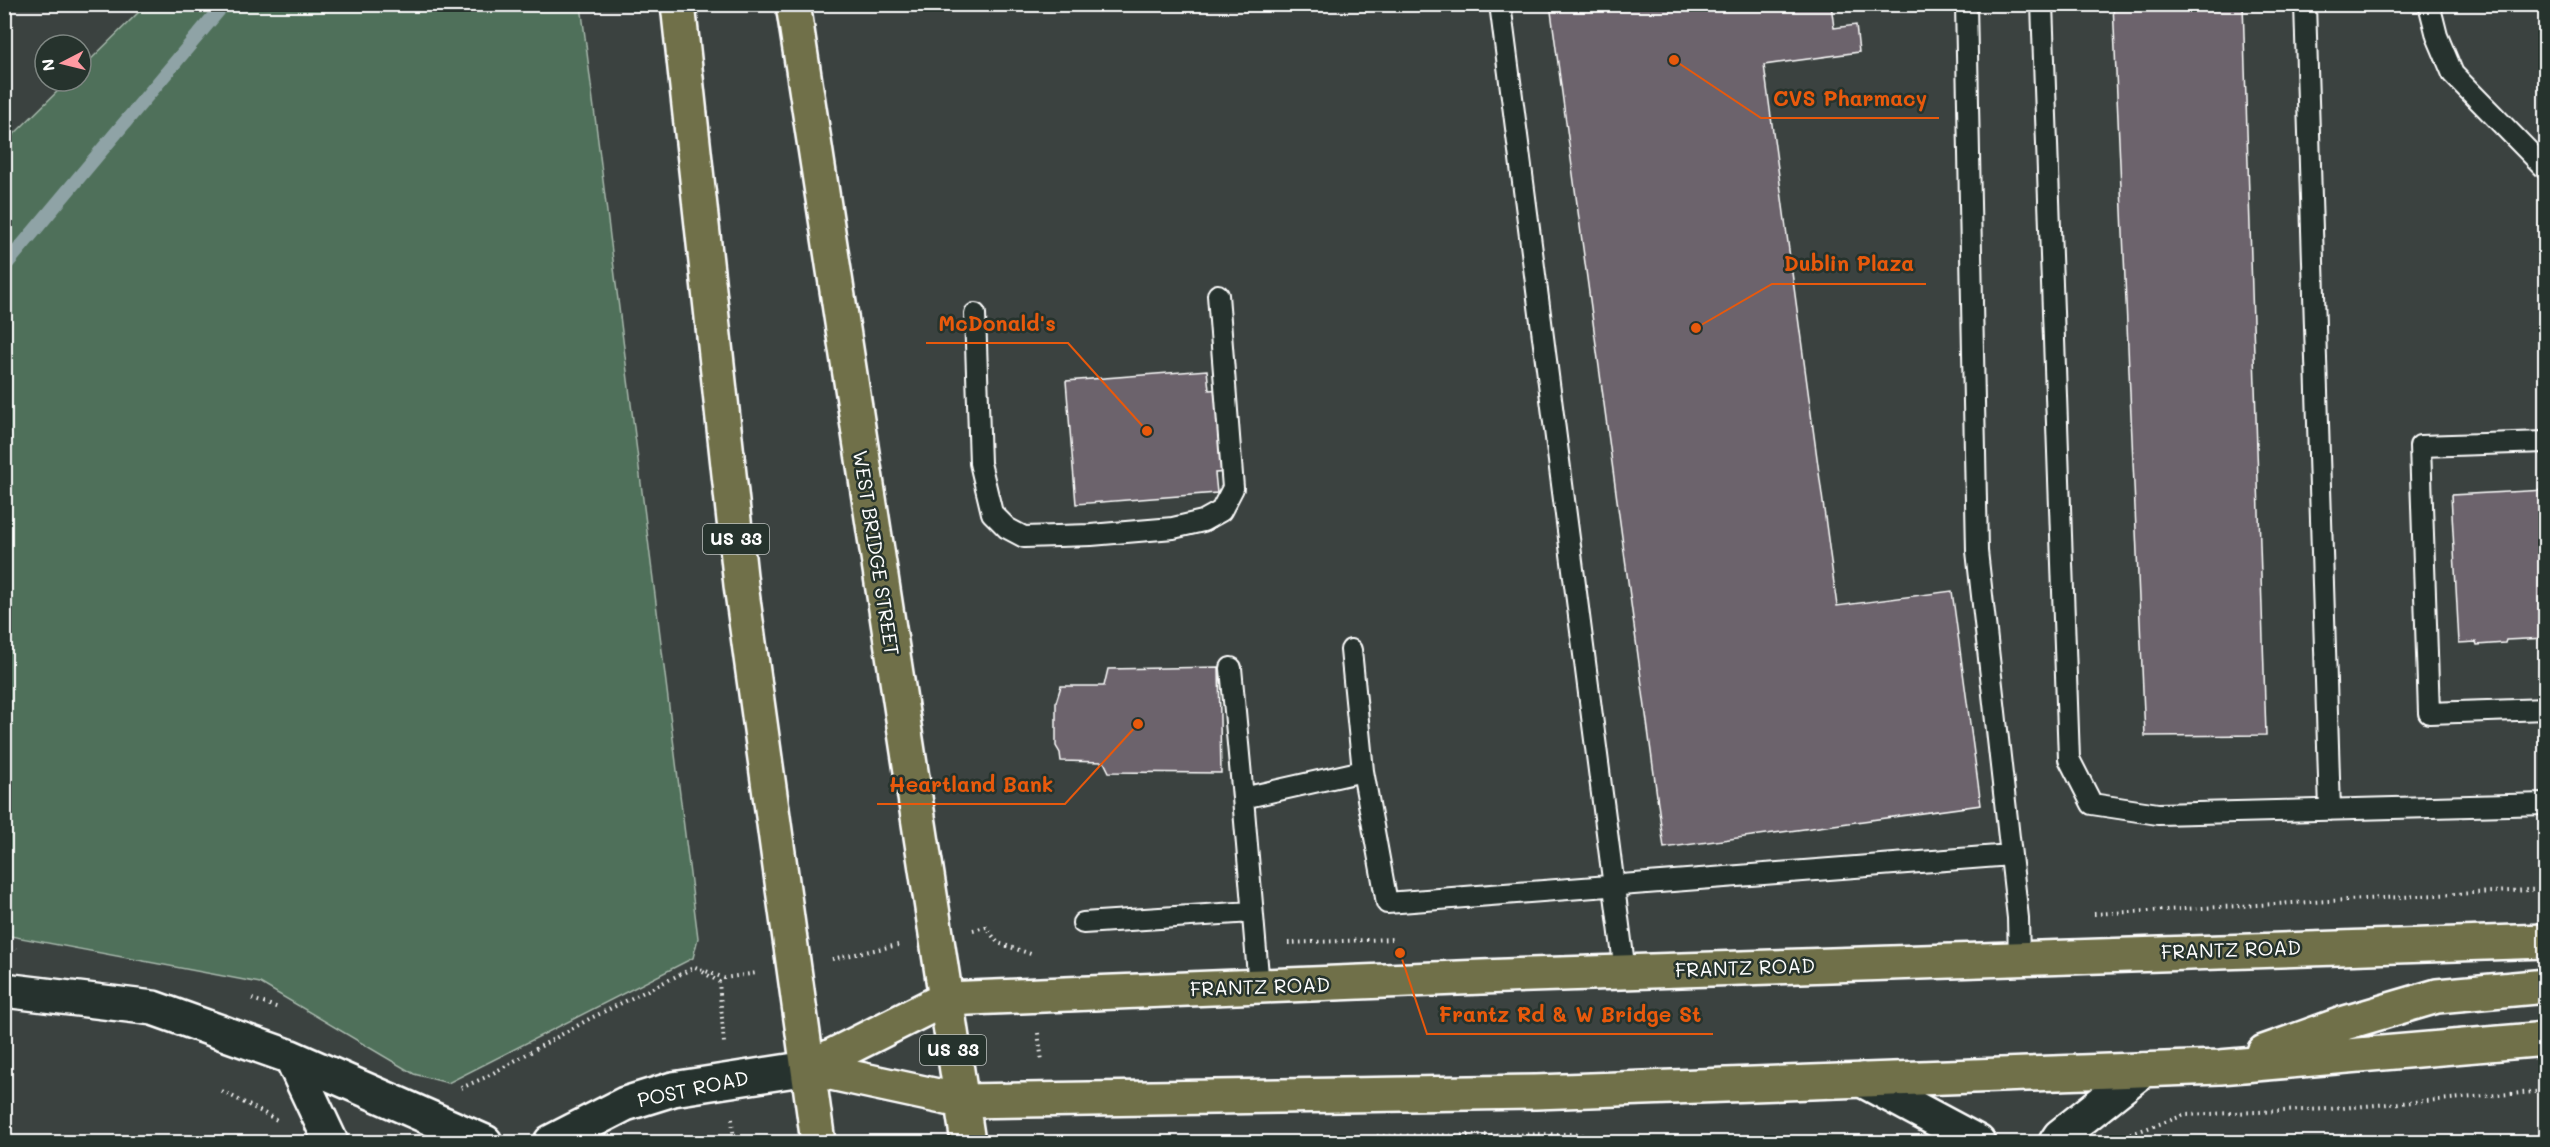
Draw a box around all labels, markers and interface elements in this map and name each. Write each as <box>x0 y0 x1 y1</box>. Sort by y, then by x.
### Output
north arrow <box>33 33 93 93</box>
text: N <box>36 58 59 72</box>
callout: CVS Pharmacy <box>1761 79 1939 118</box>
text: CVS Pharmacy <box>1773 84 1927 112</box>
callout: Dublin Plaza <box>1772 245 1926 284</box>
text: Dublin Plaza <box>1784 249 1914 276</box>
callout: McDonald's <box>926 304 1068 343</box>
text: McDonald's <box>938 309 1056 336</box>
street label: WEST BRIDGE STREET <box>848 448 906 657</box>
road number: US 33 <box>703 524 769 554</box>
callout: Heartland Bank <box>877 765 1065 804</box>
text: Heartland Bank <box>889 770 1053 797</box>
street label: FRANTZ ROAD <box>2161 934 2301 964</box>
street label: FRANTZ ROAD <box>1675 952 1815 982</box>
street label: FRANTZ ROAD <box>1190 971 1330 1001</box>
callout: Frantz Rd & W Bridge St <box>1427 995 1713 1034</box>
text: Frantz Rd & W Bridge St <box>1439 1000 1701 1027</box>
road number: US 33 <box>920 1035 986 1065</box>
street label: POST ROAD <box>635 1064 751 1112</box>

